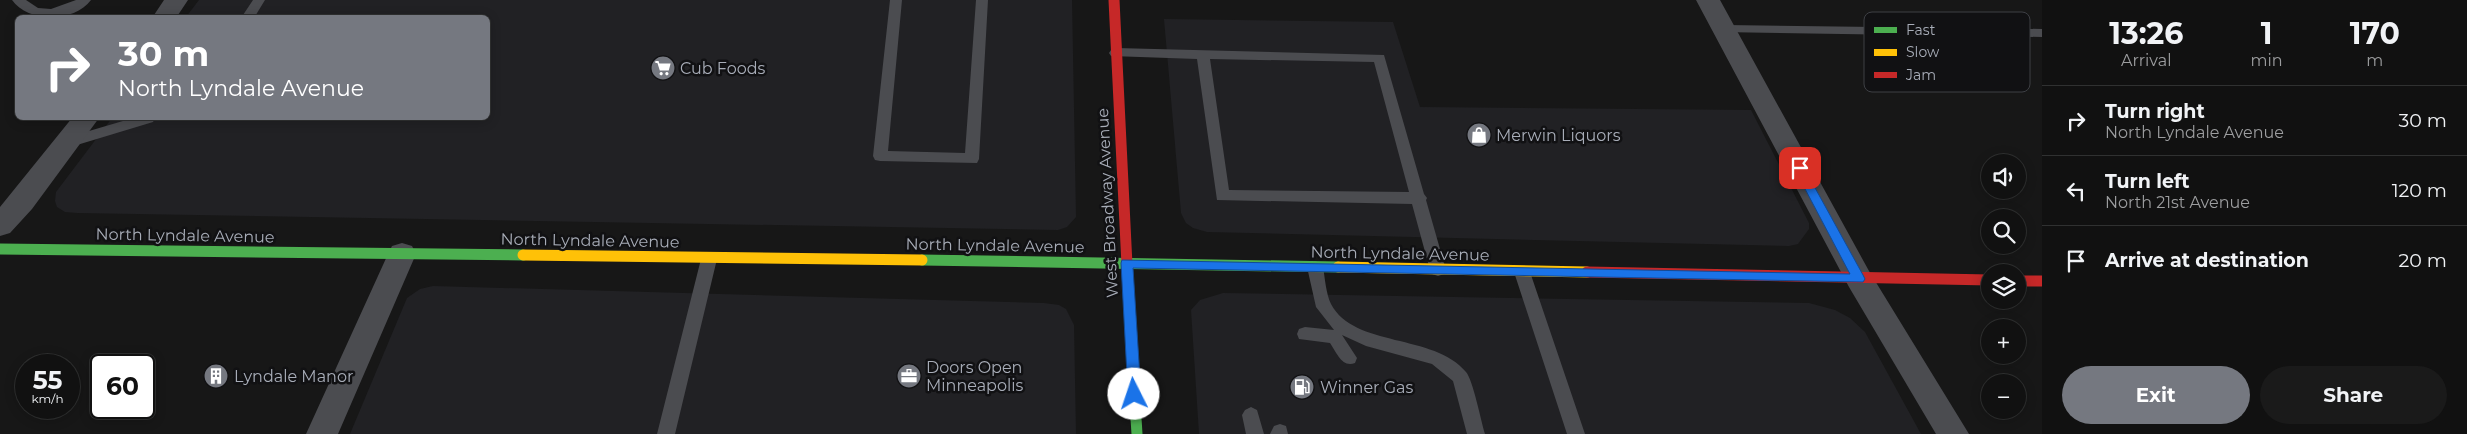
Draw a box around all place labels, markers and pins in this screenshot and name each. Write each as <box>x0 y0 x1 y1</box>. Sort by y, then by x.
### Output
supermarket icon: Cub Foods <box>650 55 676 81</box>
place label: Cub Foods <box>680 59 766 78</box>
shop icon: Merwin Liquors <box>1466 122 1492 148</box>
place label: Merwin Liquors <box>1496 126 1621 145</box>
pin <box>1779 147 1821 189</box>
place label: Doors Open Minneapolis <box>926 358 1024 395</box>
building icon: Lyndale Manor <box>203 363 229 389</box>
office icon: Doors Open Minneapolis <box>896 363 922 389</box>
place label: Lyndale Manor <box>234 367 353 386</box>
fuel station icon: Winner Gas <box>1289 374 1315 400</box>
place label: Winner Gas <box>1320 378 1414 397</box>

